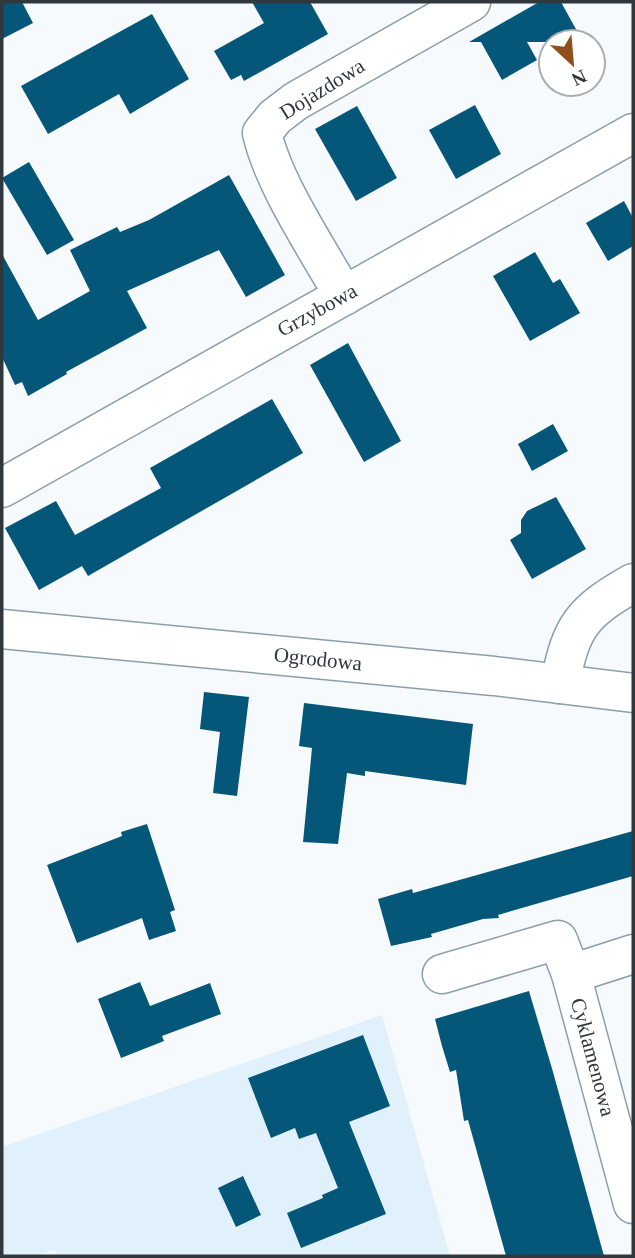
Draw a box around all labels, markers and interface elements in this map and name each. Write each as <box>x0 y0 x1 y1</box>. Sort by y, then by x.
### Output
north arrow <box>537 28 607 98</box>
street label: Dojazdowa <box>275 53 369 125</box>
text: N <box>568 65 590 90</box>
street label: Grzybowa <box>273 278 362 342</box>
street label: Ogrodowa <box>273 642 364 676</box>
street label: Cyklamenowa <box>566 995 620 1119</box>

